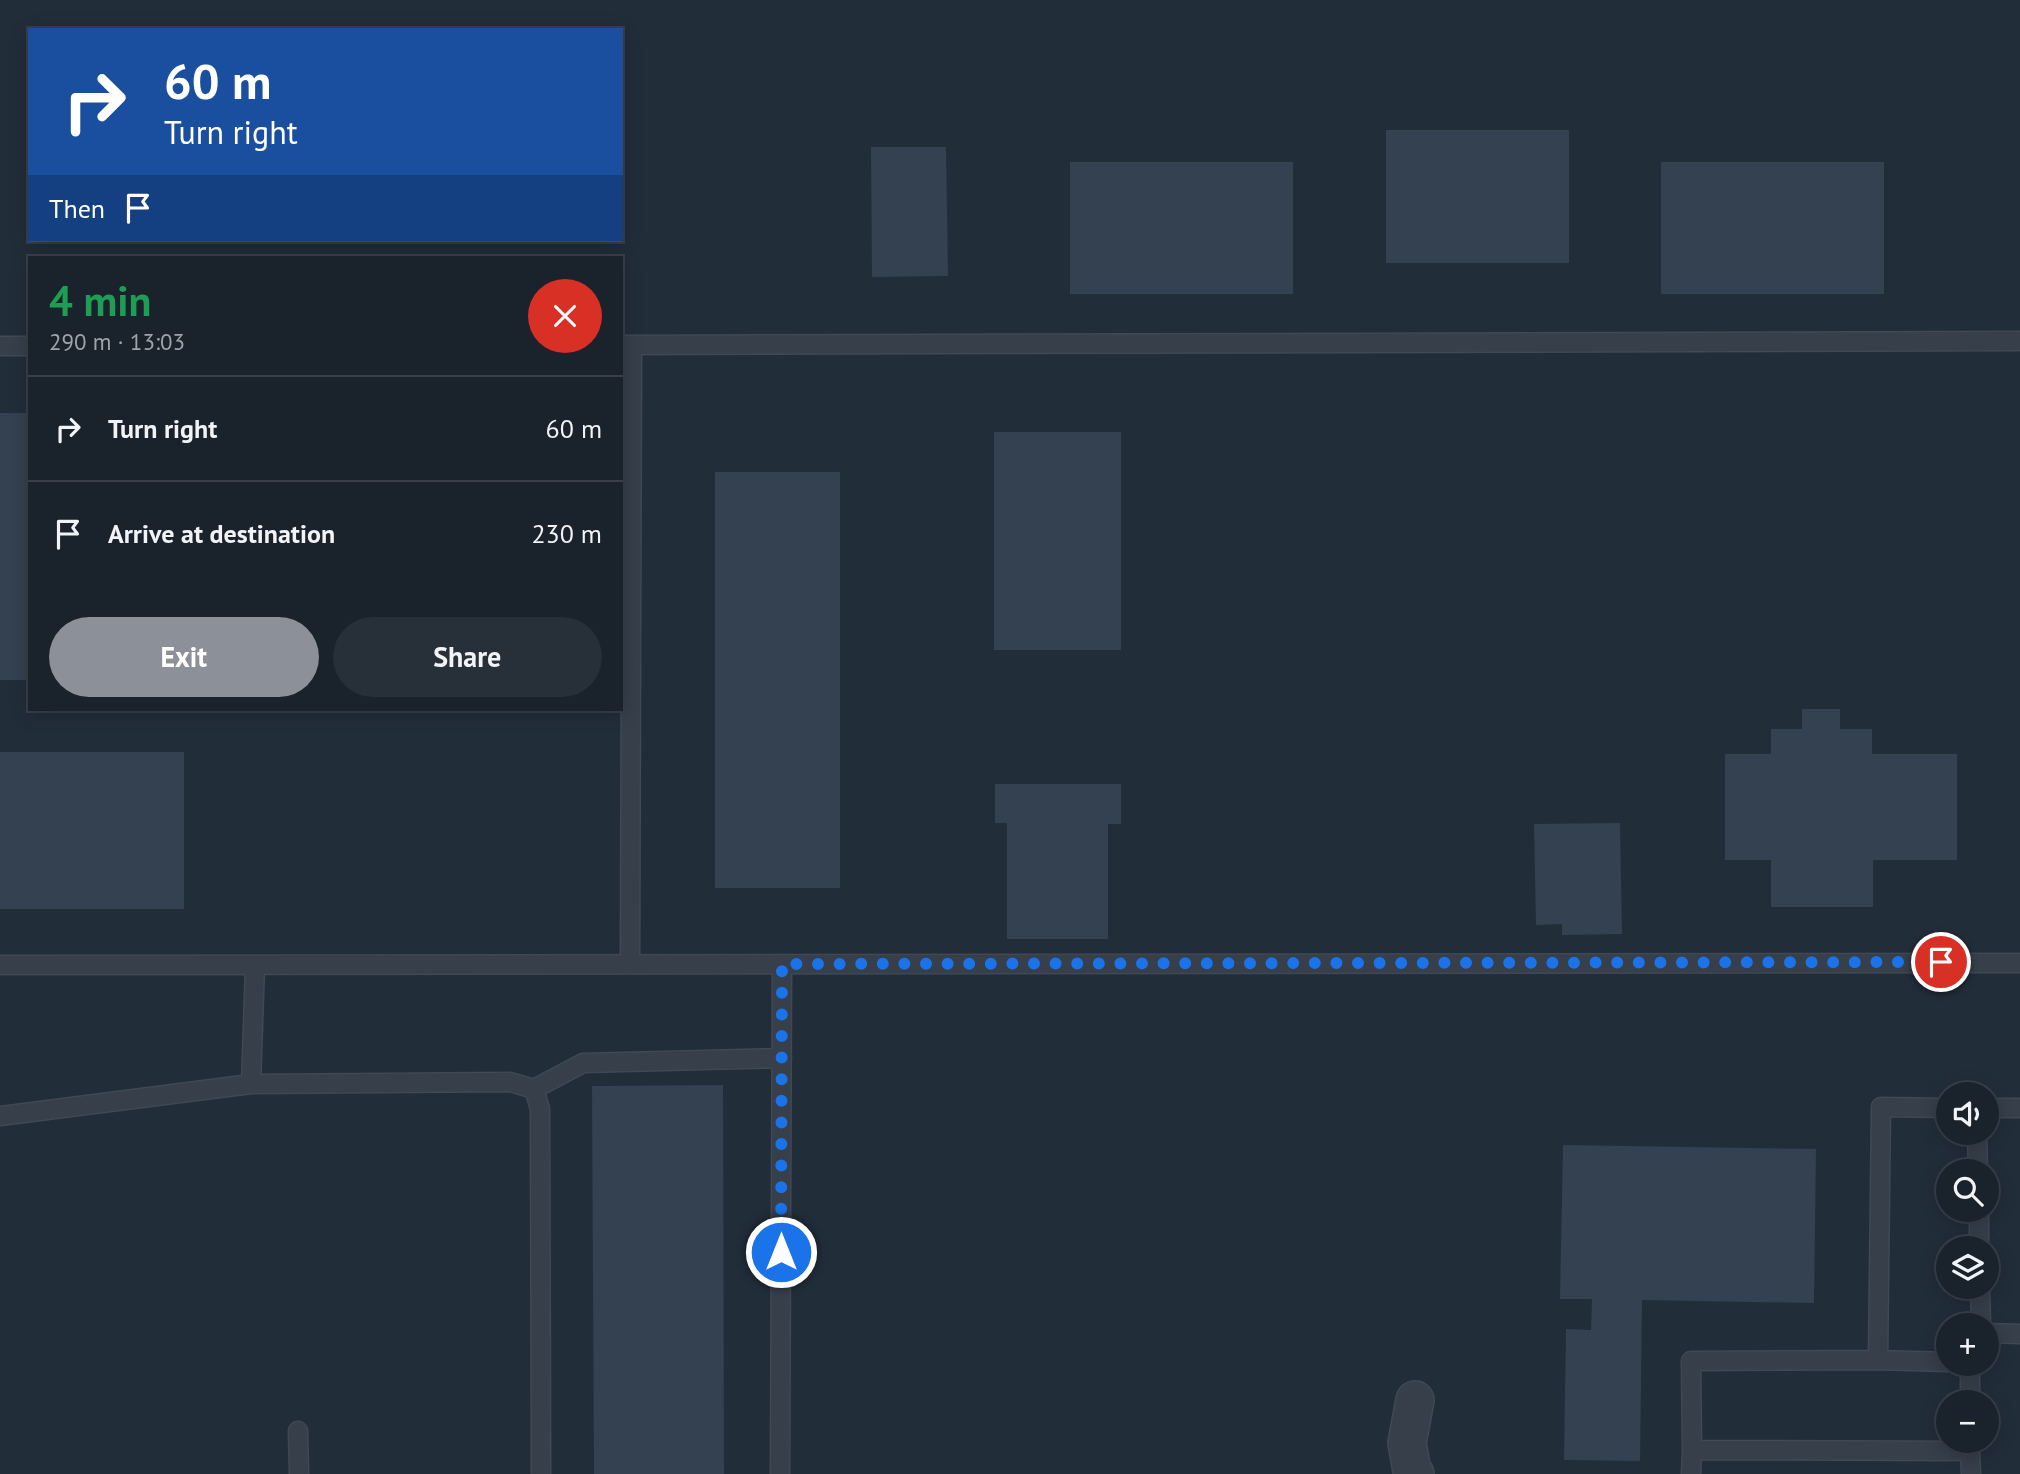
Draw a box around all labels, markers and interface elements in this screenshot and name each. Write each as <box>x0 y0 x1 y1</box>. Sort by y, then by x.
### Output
text: 60 m <box>164 49 271 113</box>
icon: right <box>49 56 140 147</box>
text: Turn right <box>164 111 298 153</box>
icon: arrive <box>119 189 157 227</box>
text: Then <box>49 192 105 225</box>
text: 4 min <box>49 273 151 328</box>
button: close <box>528 279 602 353</box>
text: 290 m · 13:03 <box>49 327 185 356</box>
icon: right <box>49 410 87 448</box>
text: Turn right <box>108 412 217 445</box>
text: 60 m <box>546 412 602 445</box>
icon: arrive <box>49 515 87 553</box>
text: Arrive at destination <box>108 517 335 550</box>
text: 230 m <box>531 517 602 550</box>
button: Exit <box>49 617 319 697</box>
button: Share <box>333 617 602 697</box>
pin <box>1911 932 1971 992</box>
icon: arrive <box>1922 943 1960 981</box>
map controls <box>1936 1082 1999 1453</box>
button: sound <box>1936 1082 1999 1145</box>
button: search <box>1936 1159 1999 1222</box>
position arrow <box>744 1215 818 1289</box>
button: layers <box>1936 1236 1999 1299</box>
button: + <box>1936 1313 1999 1376</box>
button: − <box>1936 1390 1999 1453</box>

